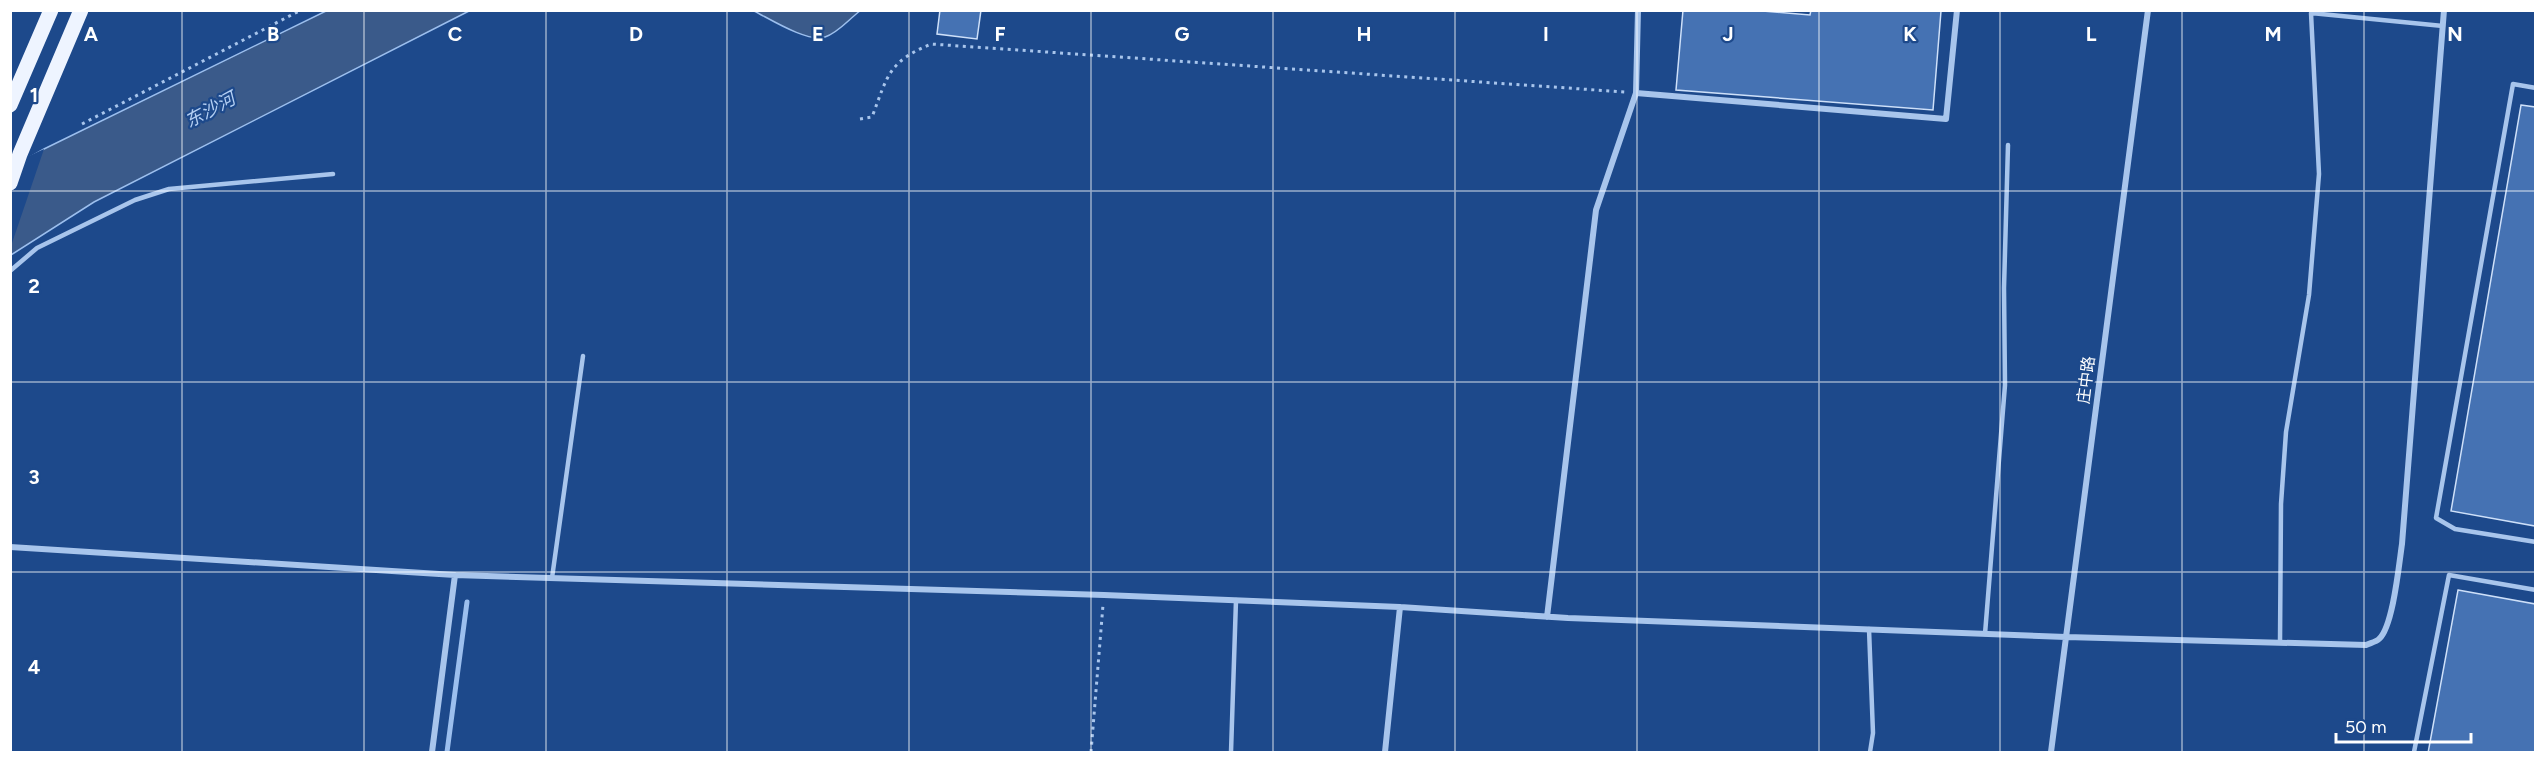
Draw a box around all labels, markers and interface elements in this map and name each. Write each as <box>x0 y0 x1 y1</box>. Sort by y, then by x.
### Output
text: A <box>84 22 99 46</box>
text: B <box>267 22 279 46</box>
text: C <box>448 22 462 46</box>
text: D <box>629 22 643 46</box>
text: E <box>812 22 824 46</box>
text: F <box>994 22 1006 46</box>
text: G <box>1175 22 1190 46</box>
text: H <box>1357 22 1372 46</box>
text: I <box>1543 22 1549 46</box>
text: J <box>1722 22 1734 46</box>
text: K <box>1903 22 1917 46</box>
text: L <box>2086 22 2097 46</box>
text: M <box>2264 22 2282 46</box>
text: N <box>2447 22 2463 46</box>
text: 1 <box>30 83 38 107</box>
water label: 东沙河 <box>181 86 242 132</box>
text: 2 <box>28 274 40 298</box>
street label: 庄中路 <box>2074 355 2098 405</box>
text: 3 <box>28 465 40 489</box>
text: 4 <box>28 655 41 679</box>
scale bar <box>2336 706 2471 744</box>
text: 50 m <box>2345 716 2387 738</box>

